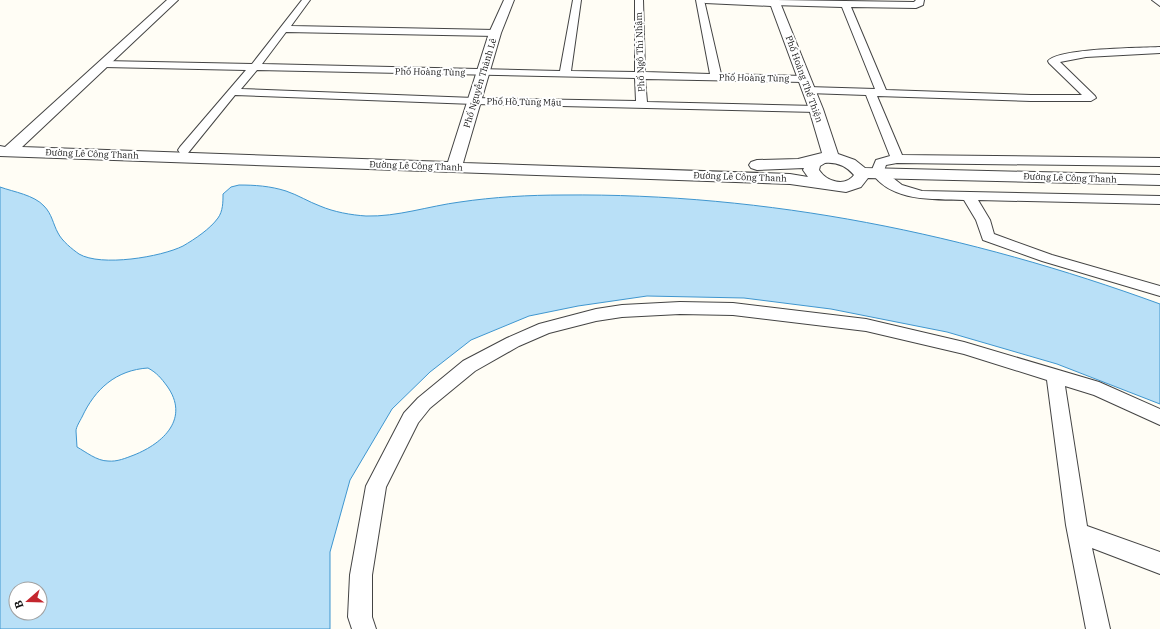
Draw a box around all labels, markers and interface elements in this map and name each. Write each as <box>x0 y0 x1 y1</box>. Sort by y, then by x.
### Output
street label: Phố Ngô Thì Nhậm <box>633 12 646 92</box>
street label: Phố Hoàng Thế Thiện <box>784 34 825 124</box>
street label: Phố Nguyễn Thành Lê <box>461 37 498 129</box>
street label: Phố Hoàng Tùng <box>395 65 465 78</box>
street label: Phố Hoàng Tùng <box>719 71 789 84</box>
street label: Phố Hồ Tùng Mậu <box>486 95 562 108</box>
street label: Đường Lê Công Thanh <box>45 146 139 161</box>
street label: Đường Lê Công Thanh <box>369 158 463 173</box>
street label: Đường Lê Công Thanh <box>693 169 787 184</box>
street label: Đường Lê Công Thanh <box>1023 170 1117 185</box>
north arrow <box>8 581 48 621</box>
text: B <box>11 598 27 610</box>

